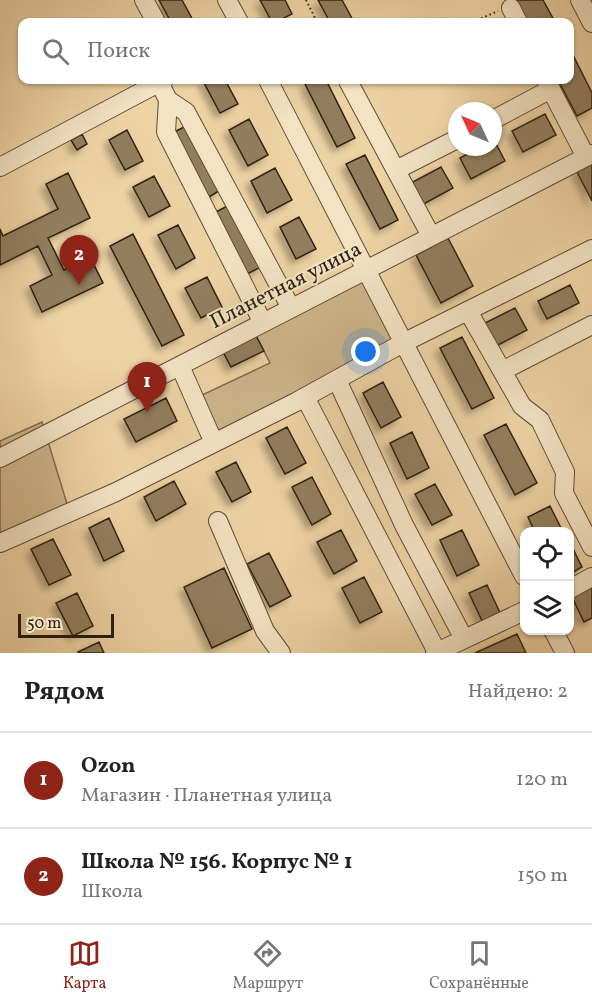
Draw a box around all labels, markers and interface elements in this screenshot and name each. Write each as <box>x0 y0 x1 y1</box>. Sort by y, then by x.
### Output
search box <box>18 18 574 84</box>
icon: search <box>39 35 72 68</box>
text: Поиск <box>87 36 150 67</box>
north arrow <box>448 102 502 156</box>
street label: Планетная улица <box>205 235 367 337</box>
pin: 2 <box>60 236 98 285</box>
your location <box>351 337 380 366</box>
pin: 1 <box>128 362 166 412</box>
map controls <box>520 527 574 635</box>
button: locate <box>520 527 574 581</box>
button: layers <box>520 581 574 635</box>
scale bar <box>18 611 114 638</box>
text: 50 m <box>27 613 61 635</box>
text: Рядом <box>24 674 104 710</box>
text: Найдено: 2 <box>468 678 568 706</box>
text: Ozon <box>81 751 136 782</box>
text: 1 <box>39 766 48 794</box>
text: 120 m <box>516 766 568 794</box>
text: Магазин · Планетная улица <box>81 782 332 810</box>
text: Школа № 156. Корпус № 1 <box>81 847 352 878</box>
text: 2 <box>38 862 49 890</box>
text: 150 m <box>517 862 568 890</box>
text: Школа <box>81 878 143 906</box>
tab: Карта <box>63 937 106 995</box>
tab: Маршрут <box>232 937 303 995</box>
tab: Сохранённые <box>429 937 529 995</box>

